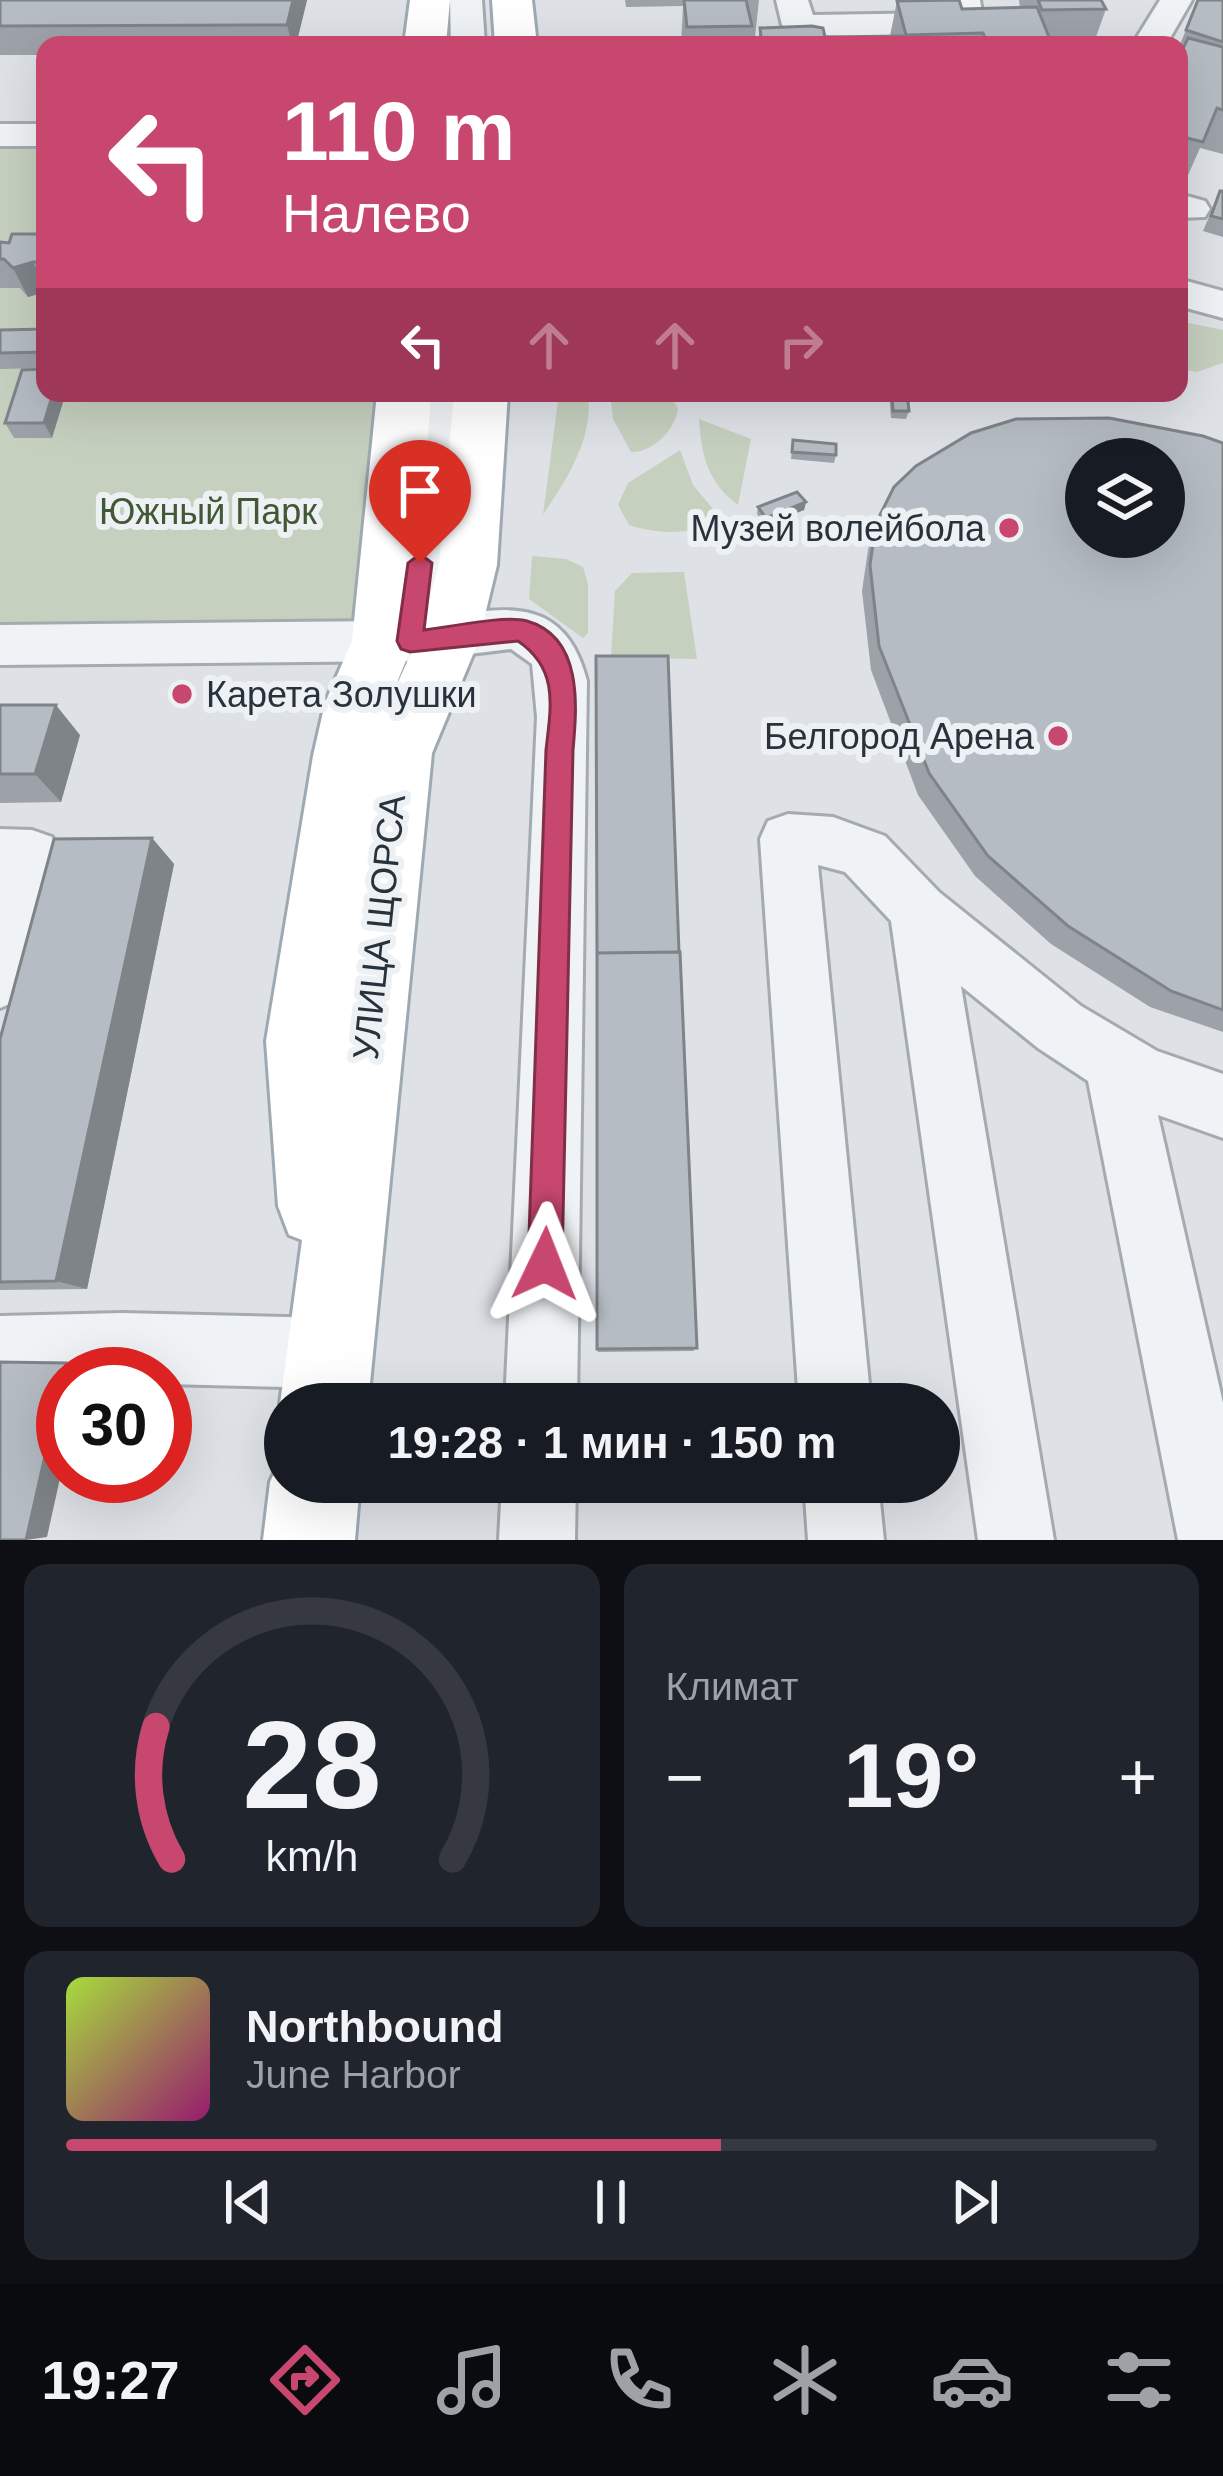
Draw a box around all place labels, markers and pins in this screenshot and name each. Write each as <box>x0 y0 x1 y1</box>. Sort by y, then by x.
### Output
pin <box>369 440 471 563</box>
place label: Музей волейбола <box>690 508 986 549</box>
marker: Музей волейбола <box>996 515 1022 541</box>
place label: Карета Золушки <box>206 674 477 715</box>
marker: Карета Золушки <box>169 681 195 707</box>
place label: Белгород Арена <box>764 716 1035 757</box>
marker: Белгород Арена <box>1045 723 1071 749</box>

